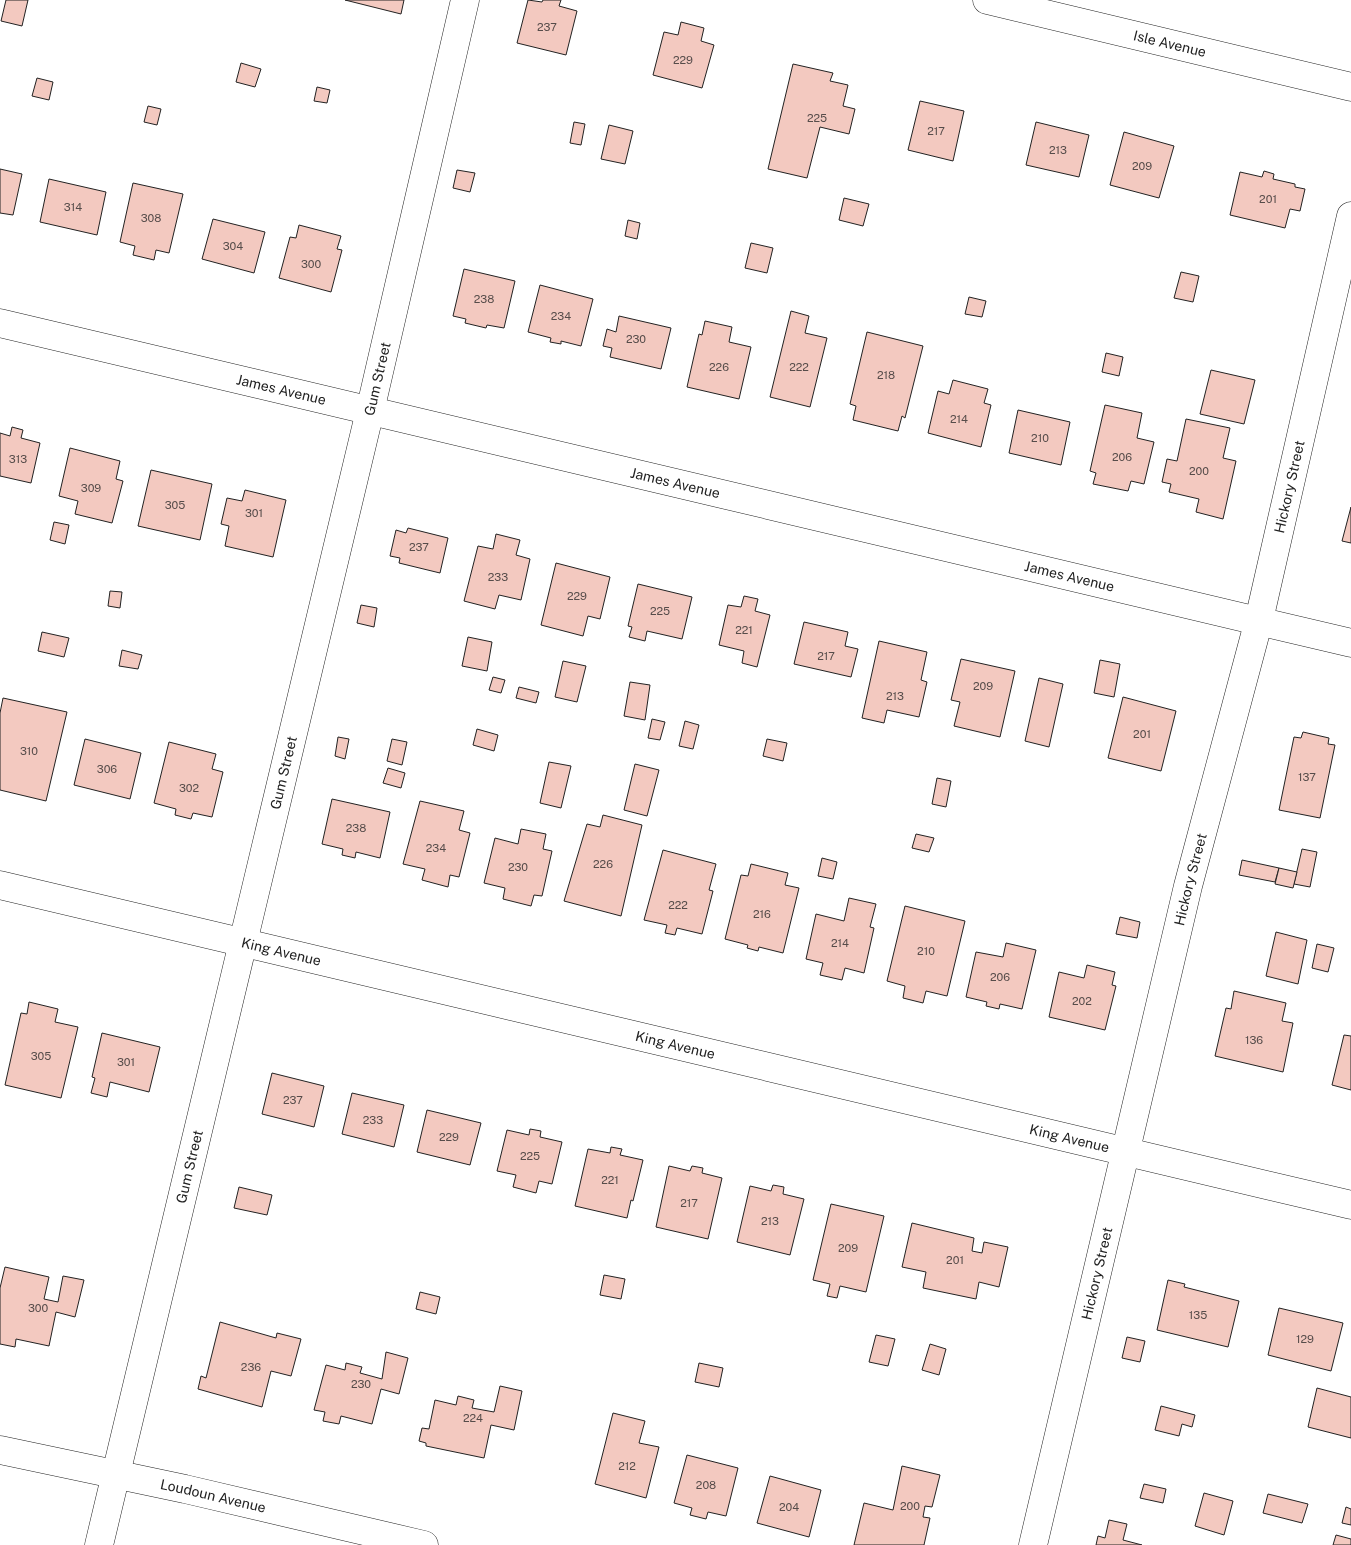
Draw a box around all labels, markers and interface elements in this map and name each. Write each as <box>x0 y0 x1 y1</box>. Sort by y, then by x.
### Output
house number: 237 <box>537 21 557 33</box>
street label: Isle Avenue <box>1132 27 1208 60</box>
house number: 229 <box>673 54 693 66</box>
house number: 225 <box>807 112 827 124</box>
house number: 217 <box>927 125 945 137</box>
house number: 213 <box>1049 144 1067 156</box>
house number: 209 <box>1132 160 1152 172</box>
house number: 201 <box>1259 193 1277 205</box>
house number: 314 <box>64 201 82 213</box>
house number: 308 <box>141 212 161 224</box>
house number: 304 <box>223 240 243 252</box>
house number: 300 <box>301 258 321 270</box>
house number: 238 <box>474 293 494 305</box>
house number: 234 <box>551 310 571 322</box>
house number: 230 <box>626 333 646 345</box>
street label: Gum Street <box>361 340 394 417</box>
house number: 226 <box>709 361 729 373</box>
house number: 222 <box>789 361 809 373</box>
house number: 218 <box>877 369 895 381</box>
street label: James Avenue <box>235 371 328 408</box>
house number: 214 <box>950 413 968 425</box>
house number: 210 <box>1031 432 1049 444</box>
street label: Hickory Street <box>1271 439 1308 535</box>
house number: 206 <box>1112 451 1132 463</box>
house number: 313 <box>9 453 27 465</box>
street label: James Avenue <box>629 465 722 501</box>
house number: 200 <box>1189 465 1209 477</box>
house number: 309 <box>81 482 101 494</box>
house number: 305 <box>165 499 185 511</box>
house number: 301 <box>245 507 263 519</box>
house number: 237 <box>409 541 429 553</box>
street label: James Avenue <box>1023 558 1116 595</box>
house number: 233 <box>488 571 508 583</box>
house number: 229 <box>567 590 587 602</box>
house number: 225 <box>650 605 670 617</box>
house number: 221 <box>735 624 753 636</box>
house number: 217 <box>817 650 835 662</box>
house number: 209 <box>973 680 993 692</box>
house number: 213 <box>886 690 904 702</box>
house number: 201 <box>1133 728 1151 740</box>
street label: Gum Street <box>267 734 300 811</box>
house number: 310 <box>20 745 38 757</box>
house number: 306 <box>97 763 117 775</box>
house number: 137 <box>1298 771 1316 783</box>
house number: 302 <box>179 782 200 794</box>
house number: 238 <box>346 822 366 834</box>
street label: Hickory Street <box>1171 831 1210 927</box>
house number: 234 <box>426 842 446 854</box>
house number: 226 <box>593 858 613 870</box>
house number: 230 <box>508 861 528 873</box>
house number: 222 <box>668 899 688 911</box>
house number: 216 <box>753 908 771 920</box>
street label: King Avenue <box>240 934 323 969</box>
house number: 214 <box>831 937 849 949</box>
house number: 210 <box>917 945 935 957</box>
house number: 206 <box>990 971 1010 983</box>
house number: 202 <box>1072 995 1092 1007</box>
street label: King Avenue <box>634 1028 717 1062</box>
house number: 136 <box>1245 1034 1263 1046</box>
house number: 305 <box>31 1050 51 1062</box>
house number: 301 <box>117 1056 135 1068</box>
house number: 237 <box>283 1094 303 1106</box>
house number: 233 <box>363 1114 383 1126</box>
street label: King Avenue <box>1028 1121 1111 1155</box>
street label: Gum Street <box>173 1128 206 1205</box>
house number: 229 <box>439 1131 459 1143</box>
house number: 225 <box>520 1150 540 1162</box>
house number: 221 <box>601 1174 619 1186</box>
house number: 217 <box>680 1197 698 1209</box>
house number: 213 <box>761 1215 779 1227</box>
street label: Hickory Street <box>1078 1226 1116 1321</box>
house number: 209 <box>838 1242 858 1254</box>
house number: 201 <box>946 1254 964 1266</box>
house number: 300 <box>28 1302 48 1314</box>
house number: 135 <box>1189 1309 1207 1321</box>
house number: 129 <box>1296 1333 1314 1345</box>
house number: 236 <box>241 1361 261 1373</box>
house number: 230 <box>351 1378 371 1390</box>
house number: 224 <box>463 1412 483 1424</box>
house number: 212 <box>618 1460 636 1472</box>
street label: Loudoun Avenue <box>159 1476 268 1516</box>
house number: 208 <box>696 1479 716 1491</box>
house number: 200 <box>900 1500 920 1512</box>
house number: 204 <box>779 1501 799 1513</box>

